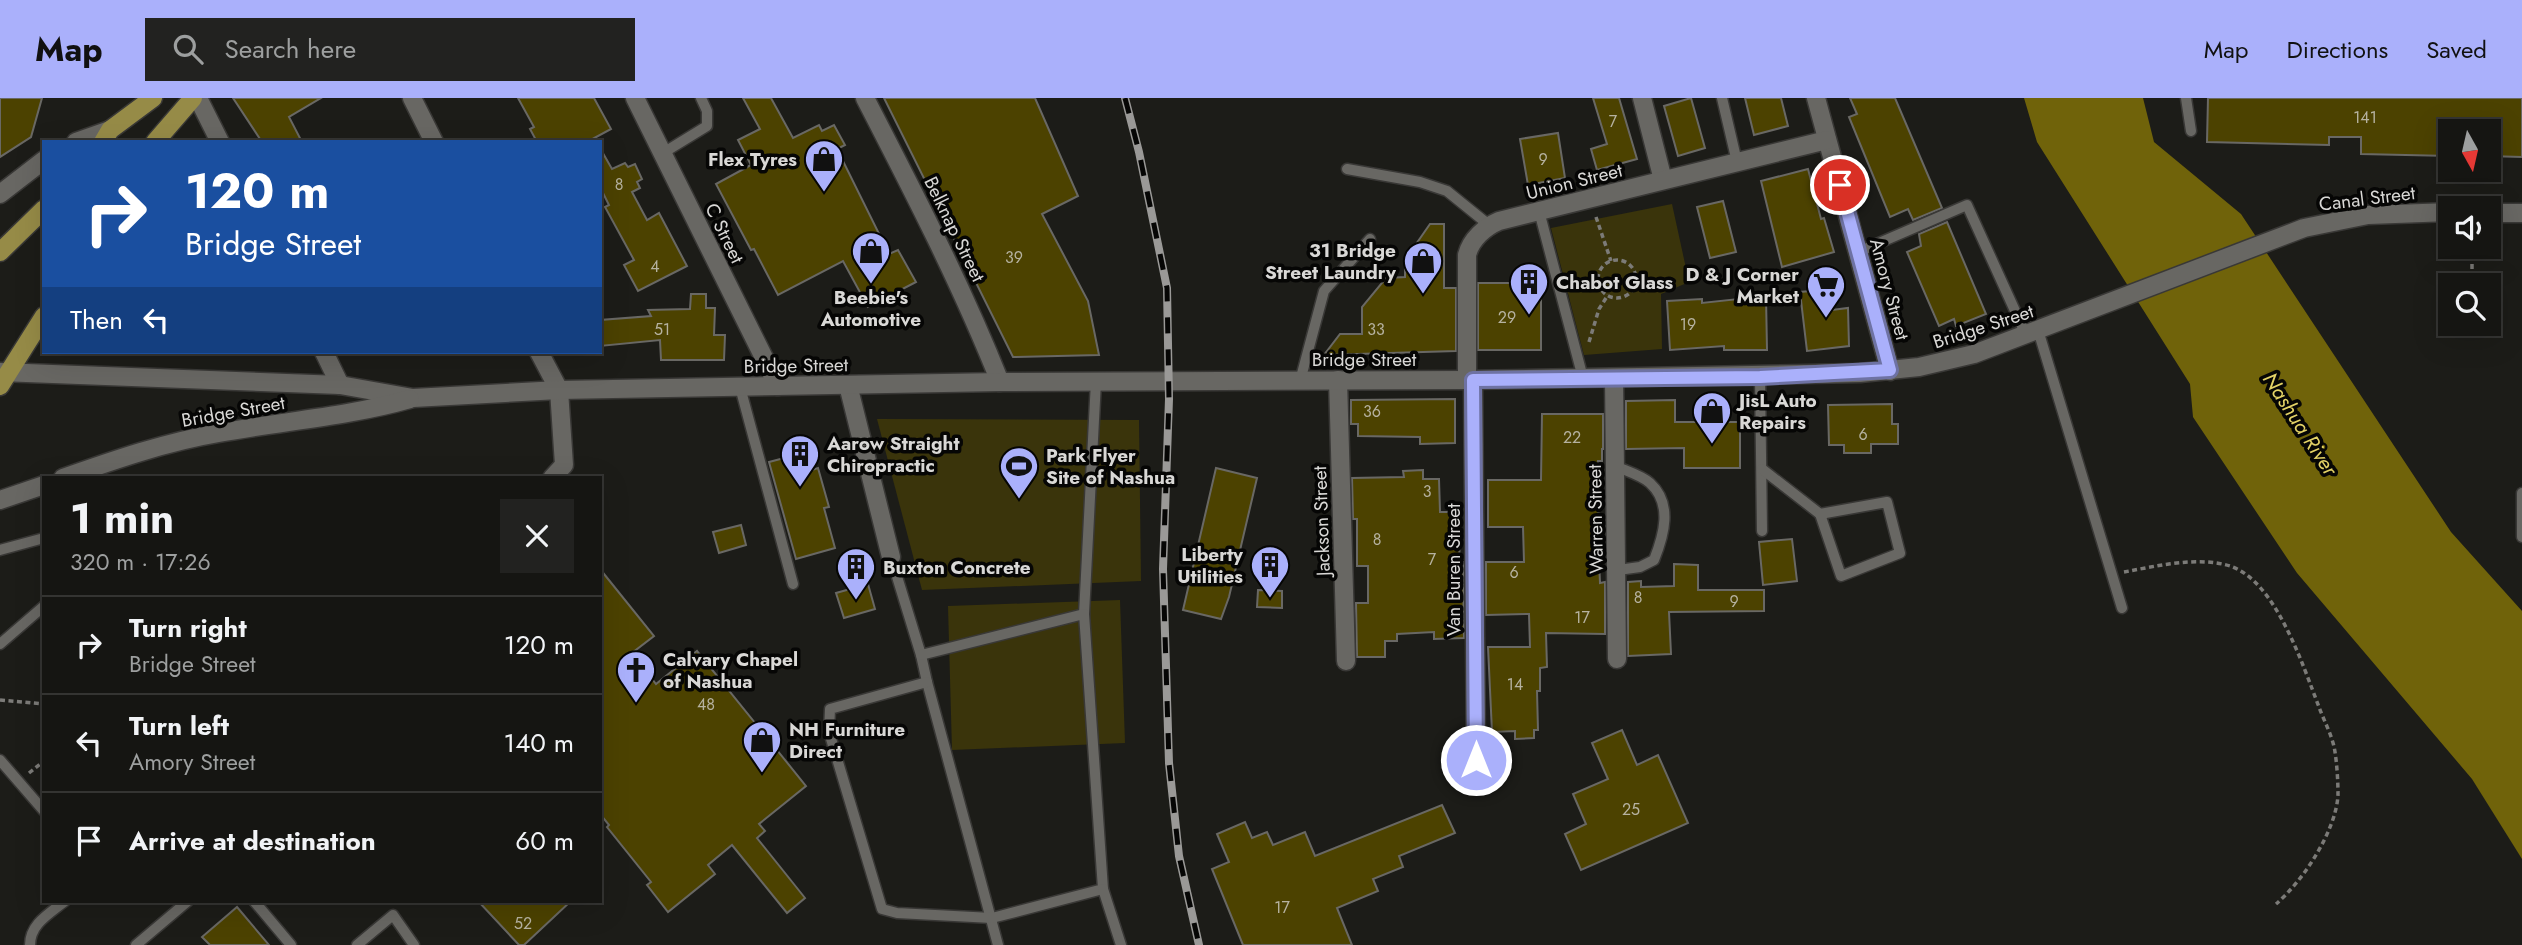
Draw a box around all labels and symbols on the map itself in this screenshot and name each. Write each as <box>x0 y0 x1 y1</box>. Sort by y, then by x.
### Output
house number: 141 <box>2353 106 2377 129</box>
house number: 7 <box>1609 110 1618 133</box>
north arrow <box>2438 119 2501 182</box>
shop icon: Flex Tyres <box>803 138 845 193</box>
place label: Flex Tyres <box>708 146 797 173</box>
house number: 9 <box>1538 148 1548 171</box>
pin <box>1810 155 1870 215</box>
street label: Union Street <box>1523 156 1625 206</box>
street label: Belknap Street <box>917 172 992 287</box>
house number: 8 <box>615 173 623 196</box>
street label: Canal Street <box>2317 179 2417 218</box>
street label: C Street <box>698 199 751 268</box>
shop icon: Beebie's Automotive <box>850 230 892 285</box>
street label: Amory Street <box>1863 235 1916 343</box>
place label: 31 Bridge Street Laundry <box>1265 237 1397 286</box>
shop icon: 31 Bridge Street Laundry <box>1402 240 1444 295</box>
house number: 39 <box>1005 246 1023 269</box>
house number: 4 <box>650 255 660 278</box>
building icon: Chabot Glass <box>1508 261 1550 316</box>
place label: D & J Corner Market <box>1685 261 1799 310</box>
supermarket icon: D & J Corner Market <box>1805 264 1847 319</box>
place label: Chabot Glass <box>1556 269 1674 296</box>
place label: Beebie's Automotive <box>820 284 921 333</box>
street label: Bridge Street <box>1929 297 2037 355</box>
house number: 29 <box>1498 306 1516 329</box>
house number: 19 <box>1680 313 1696 336</box>
house number: 51 <box>654 318 670 341</box>
house number: 33 <box>1367 318 1385 341</box>
street label: Bridge Street <box>1312 346 1417 373</box>
street label: Bridge Street <box>744 351 849 380</box>
water label: Nashua River <box>2255 366 2345 482</box>
place label: JisL Auto Repairs <box>1735 387 1817 436</box>
street label: Bridge Street <box>179 389 287 434</box>
shop icon: JisL Auto Repairs <box>1691 390 1733 445</box>
house number: 36 <box>1363 400 1381 423</box>
house number: 6 <box>1858 423 1868 446</box>
house number: 22 <box>1563 426 1581 449</box>
place label: Aarow Straight Chiropractic <box>826 430 959 479</box>
building icon: Aarow Straight Chiropractic <box>779 433 821 488</box>
place label: Park Flyer Site of Nashua <box>1046 442 1175 491</box>
sports icon: Park Flyer Site of Nashua <box>998 445 1040 500</box>
street label: Warren Street <box>1581 464 1610 574</box>
street label: Jackson Street <box>1306 465 1337 580</box>
house number: 3 <box>1423 480 1432 503</box>
street label: Van Buren Street <box>1440 503 1467 637</box>
house number: 8 <box>1373 528 1381 551</box>
place label: Liberty Utilities <box>1177 541 1244 590</box>
building icon: Liberty Utilities <box>1249 544 1291 599</box>
building icon: Buxton Concrete <box>835 546 877 601</box>
house number: 7 <box>1428 548 1437 571</box>
place label: Buxton Concrete <box>883 554 1031 581</box>
house number: 6 <box>1509 561 1519 584</box>
house number: 8 <box>1634 586 1642 609</box>
house number: 9 <box>1729 590 1739 613</box>
house number: 17 <box>1574 606 1590 629</box>
place label: Calvary Chapel of Nashua <box>663 646 798 695</box>
church icon: Calvary Chapel of Nashua <box>615 649 657 704</box>
house number: 14 <box>1507 673 1523 696</box>
house number: 48 <box>697 693 715 716</box>
place label: NH Furniture Direct <box>789 716 905 765</box>
shop icon: NH Furniture Direct <box>741 719 783 774</box>
position arrow <box>1439 723 1513 797</box>
house number: 25 <box>1622 798 1640 821</box>
house number: 17 <box>1274 896 1290 919</box>
house number: 52 <box>514 912 532 935</box>

